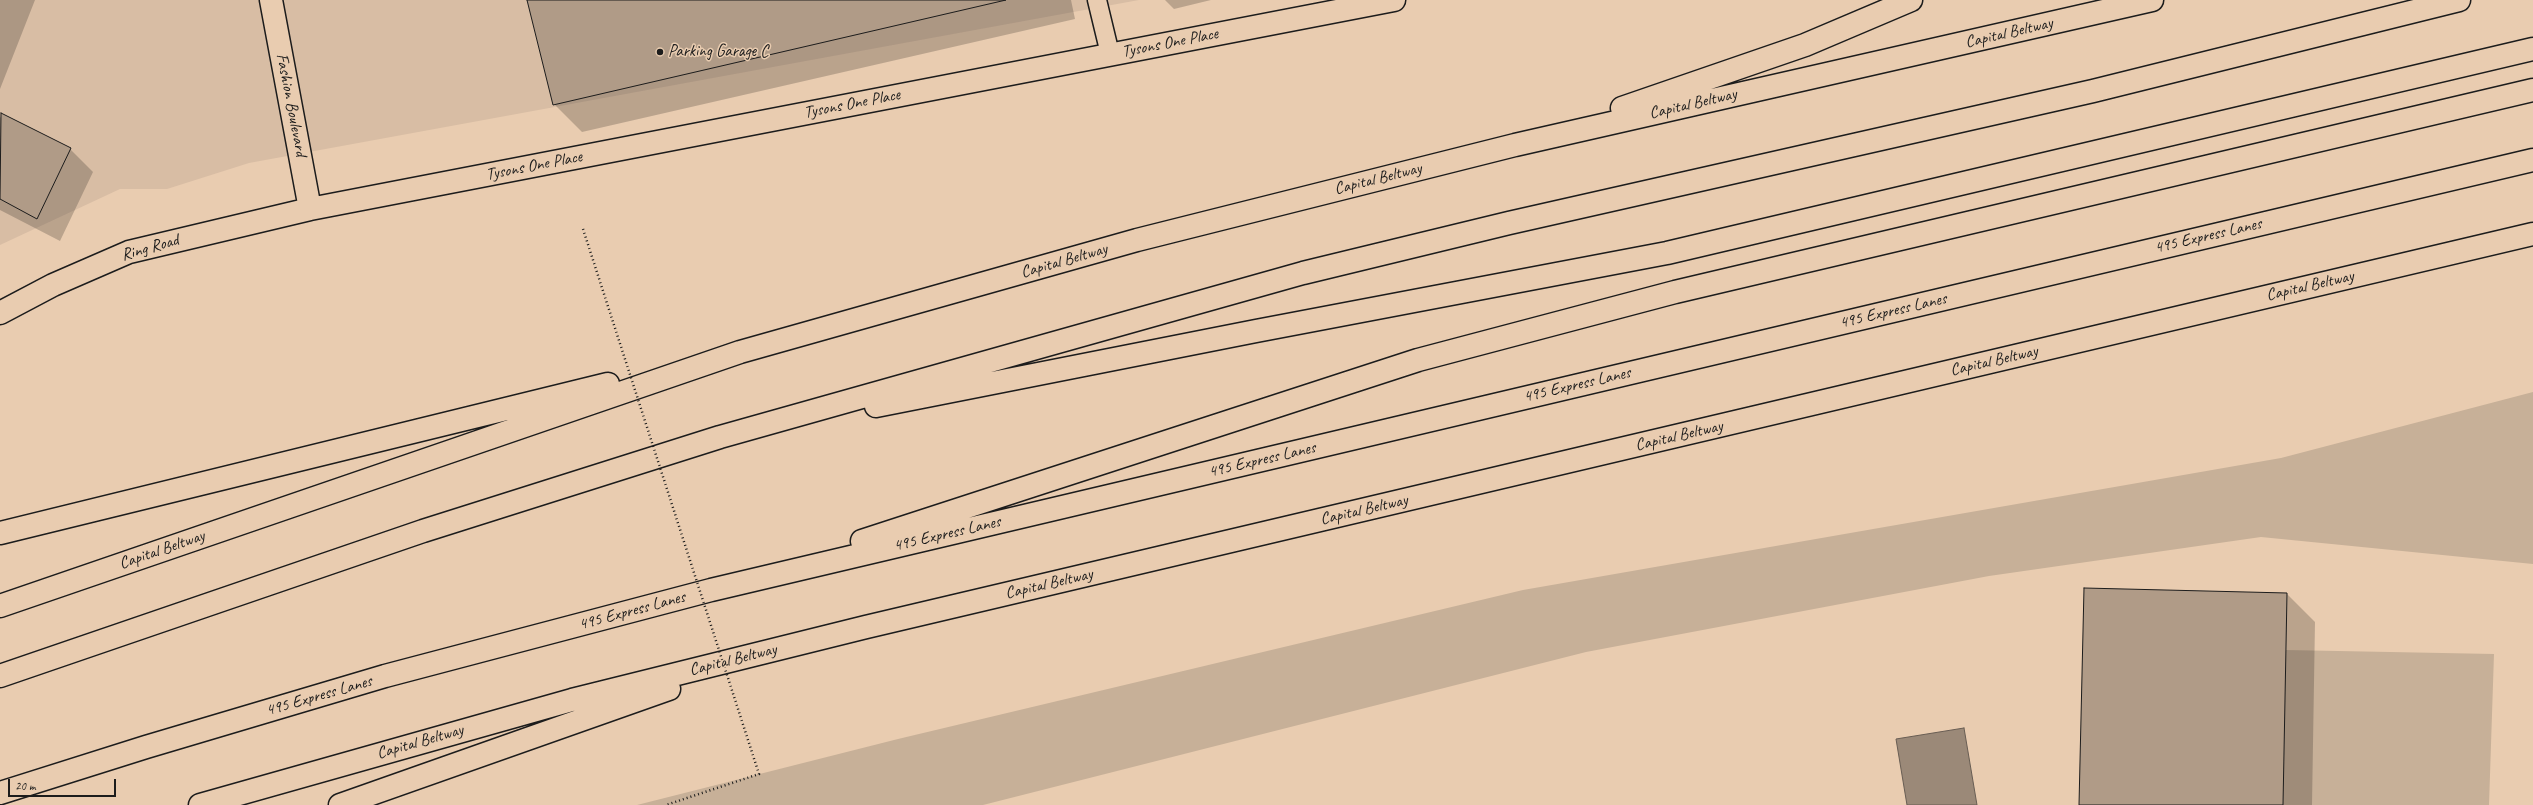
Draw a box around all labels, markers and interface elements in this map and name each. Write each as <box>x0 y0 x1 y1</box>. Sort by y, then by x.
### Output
street label: Capital Beltway <box>1963 13 2055 53</box>
street label: Tysons One Place <box>1120 24 1220 62</box>
place label: Parking Garage C <box>668 42 768 62</box>
marker: Parking Garage C <box>655 47 665 57</box>
street label: Fashion Boulevard <box>271 52 311 158</box>
street label: Capital Beltway <box>1647 84 1739 124</box>
street label: Tysons One Place <box>802 85 902 123</box>
street label: Tysons One Place <box>484 147 584 185</box>
street label: Capital Beltway <box>1332 158 1424 200</box>
street label: 495 Express Lanes <box>2152 214 2264 258</box>
street label: Ring Road <box>119 230 181 266</box>
street label: Capital Beltway <box>1018 239 1110 283</box>
street label: Capital Beltway <box>2264 266 2356 306</box>
street label: 495 Express Lanes <box>1837 289 1949 333</box>
street label: Capital Beltway <box>1948 341 2040 381</box>
street label: 495 Express Lanes <box>1521 363 1633 407</box>
street label: Capital Beltway <box>1633 416 1725 456</box>
street label: 495 Express Lanes <box>1206 438 1318 482</box>
street label: Capital Beltway <box>1318 490 1410 530</box>
street label: 495 Express Lanes <box>891 512 1003 556</box>
street label: Capital Beltway <box>117 526 207 574</box>
street label: Capital Beltway <box>1003 564 1095 604</box>
street label: 495 Express Lanes <box>576 587 688 635</box>
street label: Capital Beltway <box>687 639 779 681</box>
street label: 495 Express Lanes <box>264 671 374 721</box>
street label: Capital Beltway <box>374 720 466 764</box>
scale bar <box>10 771 118 797</box>
text: 20 m <box>15 778 35 794</box>

